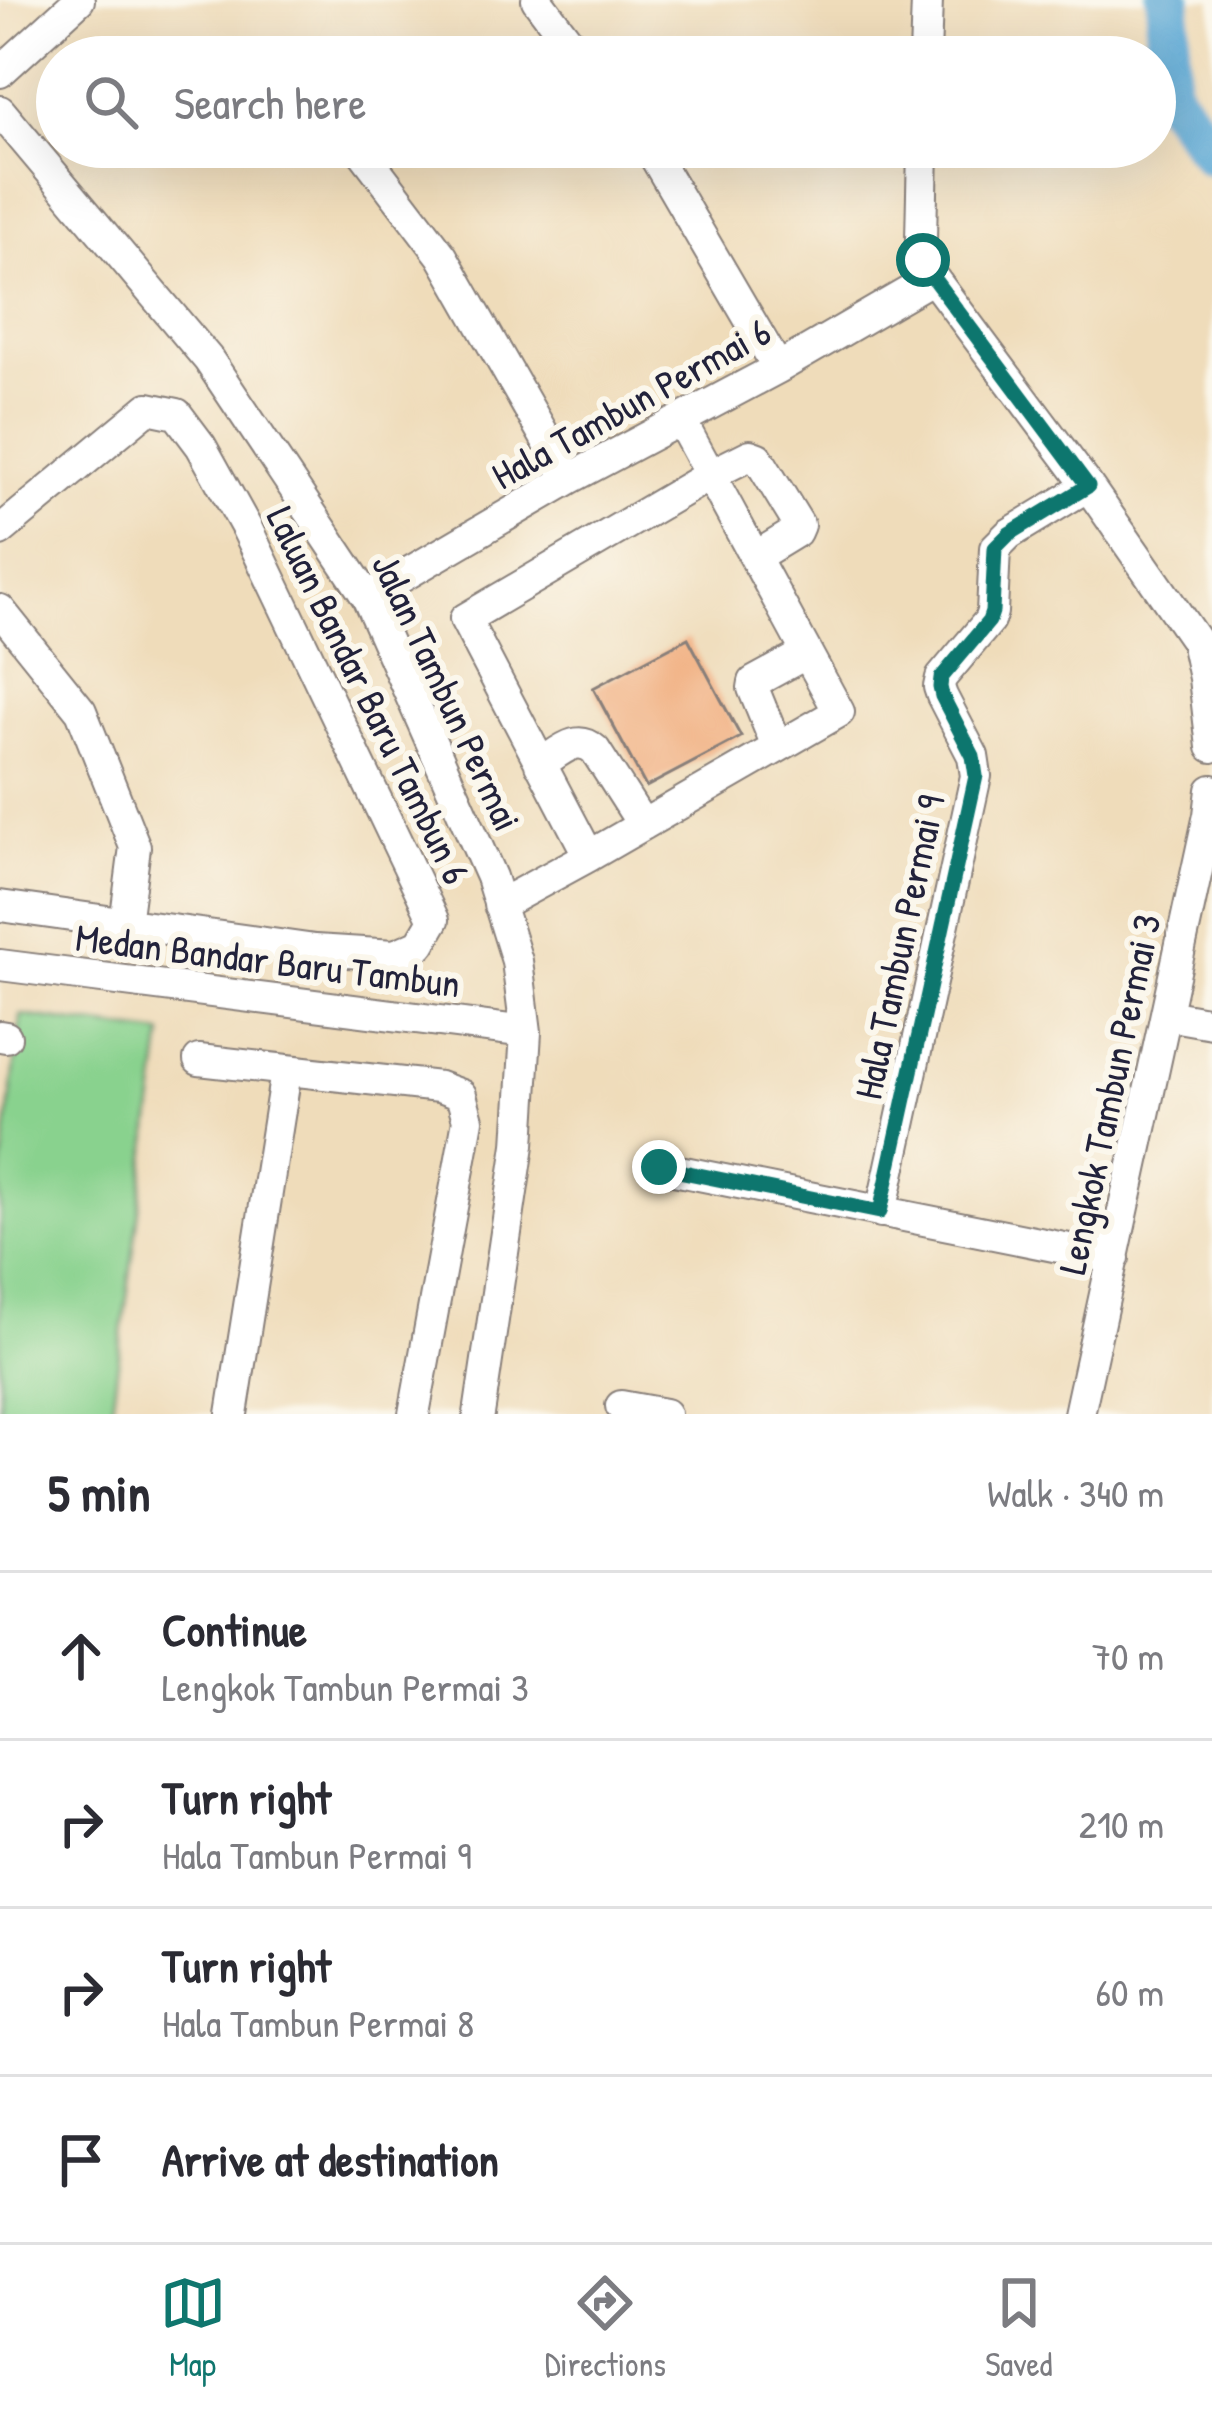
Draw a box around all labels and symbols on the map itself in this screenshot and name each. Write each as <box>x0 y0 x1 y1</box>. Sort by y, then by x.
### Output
route start <box>896 233 950 287</box>
street label: Hala Tambun Permai 6 <box>482 304 780 501</box>
street label: Laluan Bandar Baru Tambun 6 <box>255 497 484 892</box>
street label: Jalan Tambun Permai <box>360 545 535 839</box>
street label: Hala Tambun Permai 9 <box>840 790 957 1104</box>
street label: Lengkok Tambun Permai 3 <box>1044 909 1173 1279</box>
street label: Medan Bandar Baru Tambun <box>73 910 463 1009</box>
route end <box>632 1140 686 1194</box>

